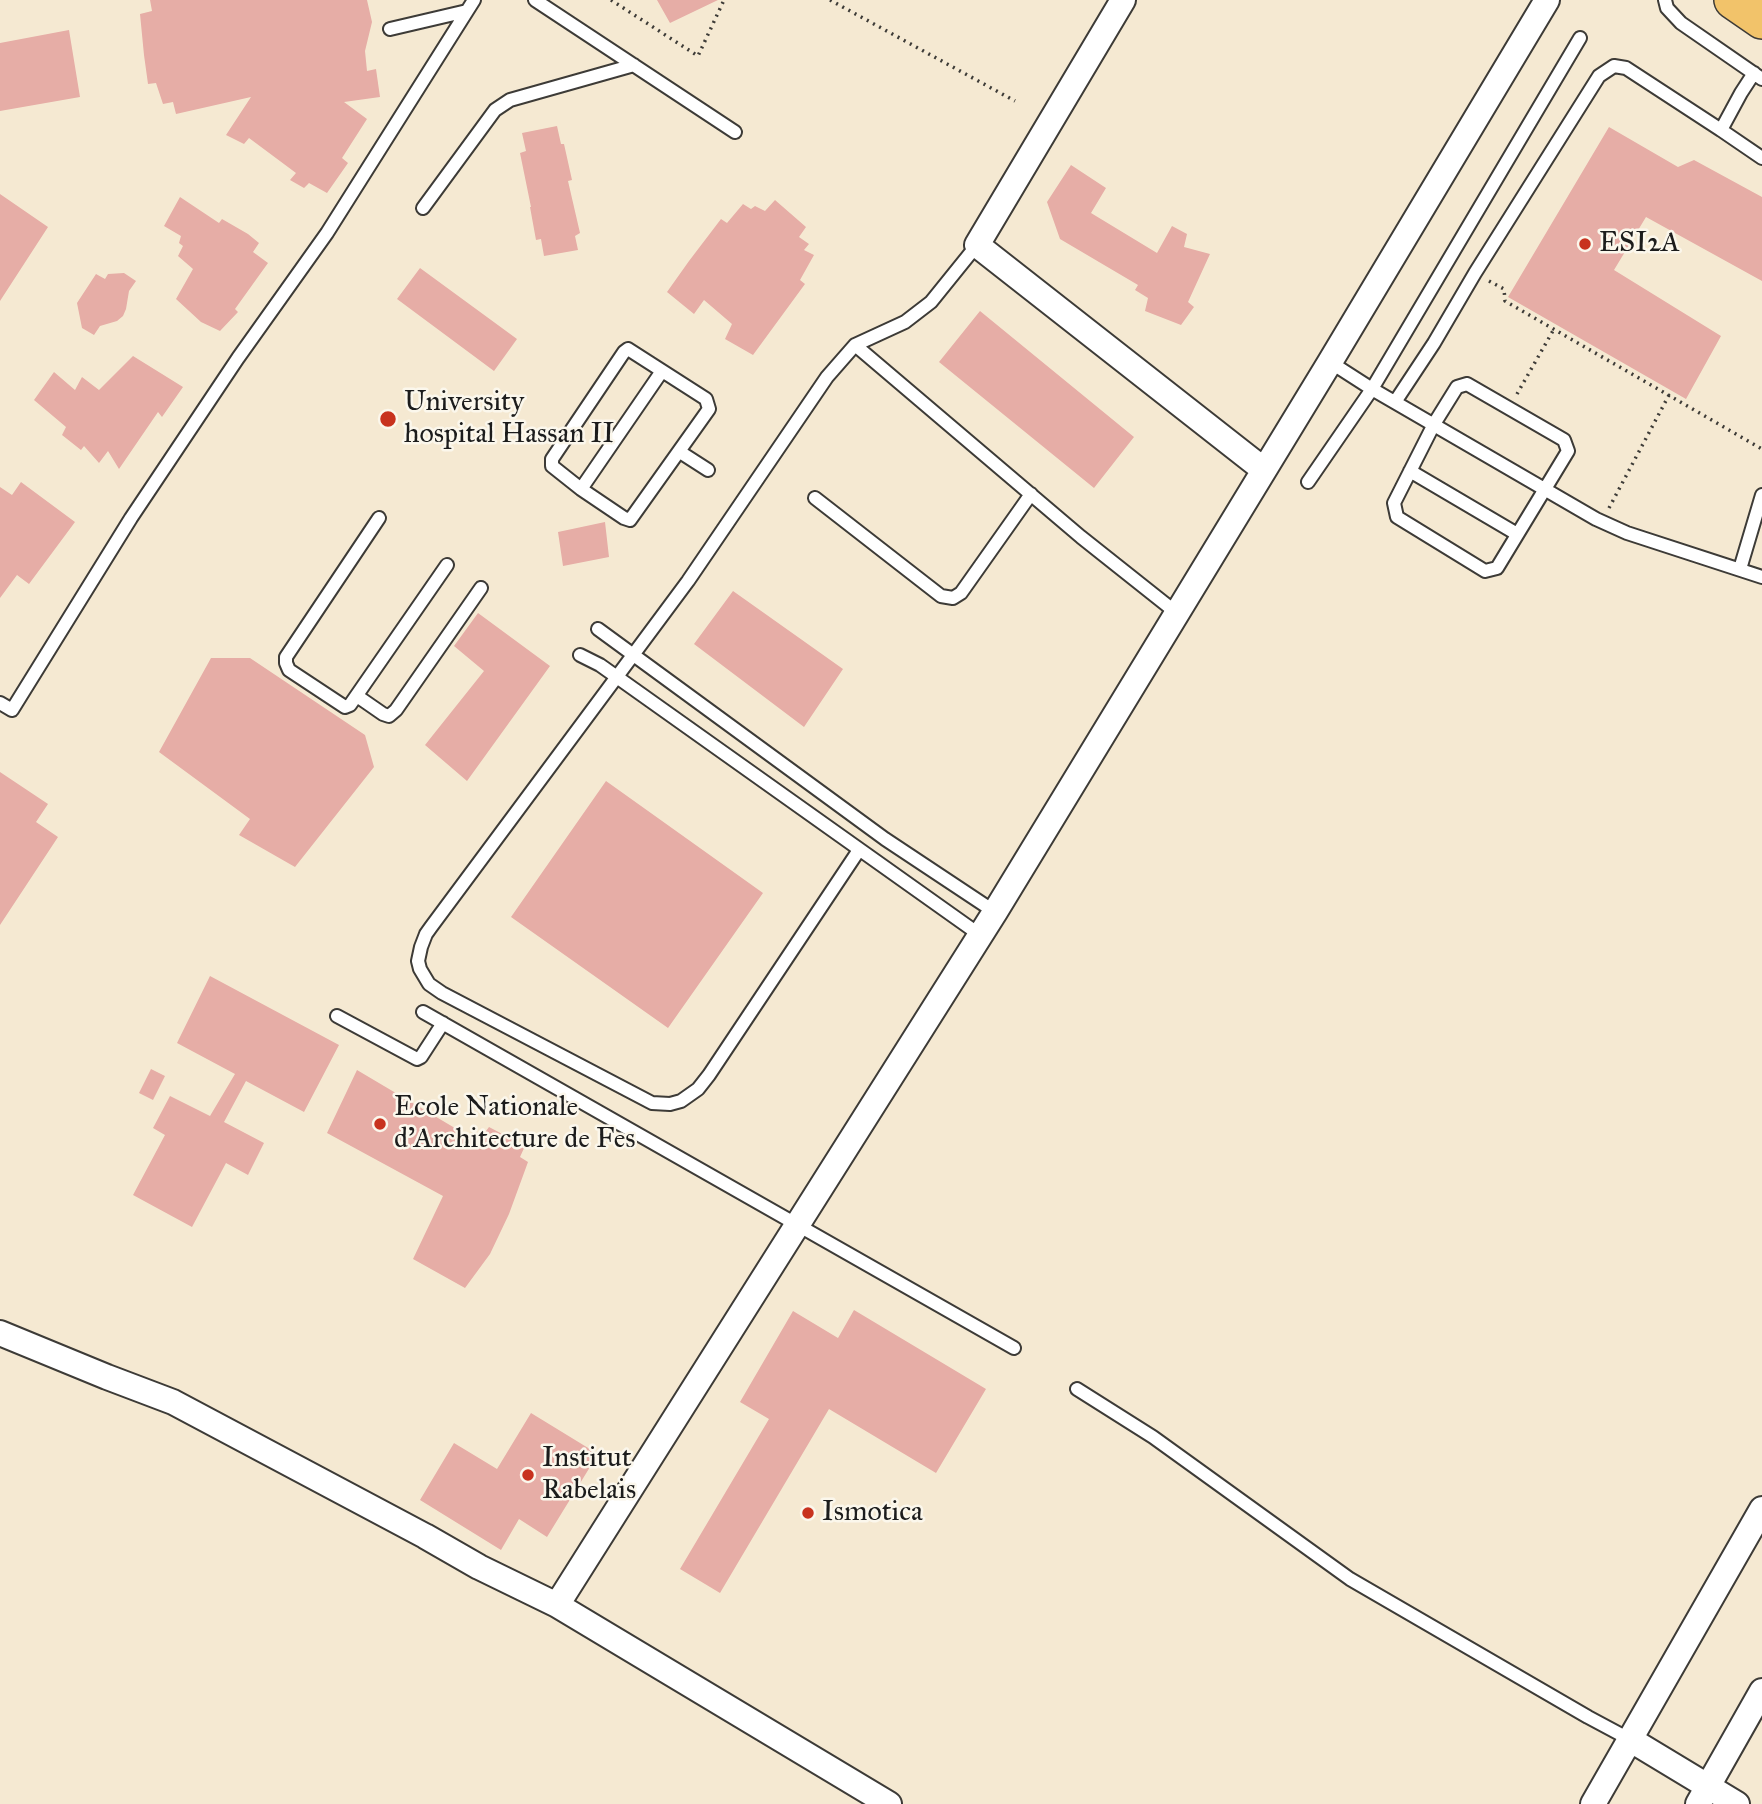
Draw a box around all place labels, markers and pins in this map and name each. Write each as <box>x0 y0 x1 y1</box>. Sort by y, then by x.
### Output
place label: ESI2A <box>1599 227 1680 261</box>
marker: ESI2A <box>1577 236 1593 252</box>
place label: University hospital Hassan II <box>404 386 614 452</box>
marker: University hospital Hassan II <box>378 409 398 429</box>
place label: Ecole Nationale d'Architecture de Fes <box>394 1091 636 1157</box>
marker: Ecole Nationale d'Architecture de Fes <box>372 1116 388 1132</box>
place label: Institut Rabelais <box>542 1442 636 1508</box>
marker: Institut Rabelais <box>520 1467 536 1483</box>
place label: Ismotica <box>822 1496 923 1530</box>
marker: Ismotica <box>800 1505 816 1521</box>

